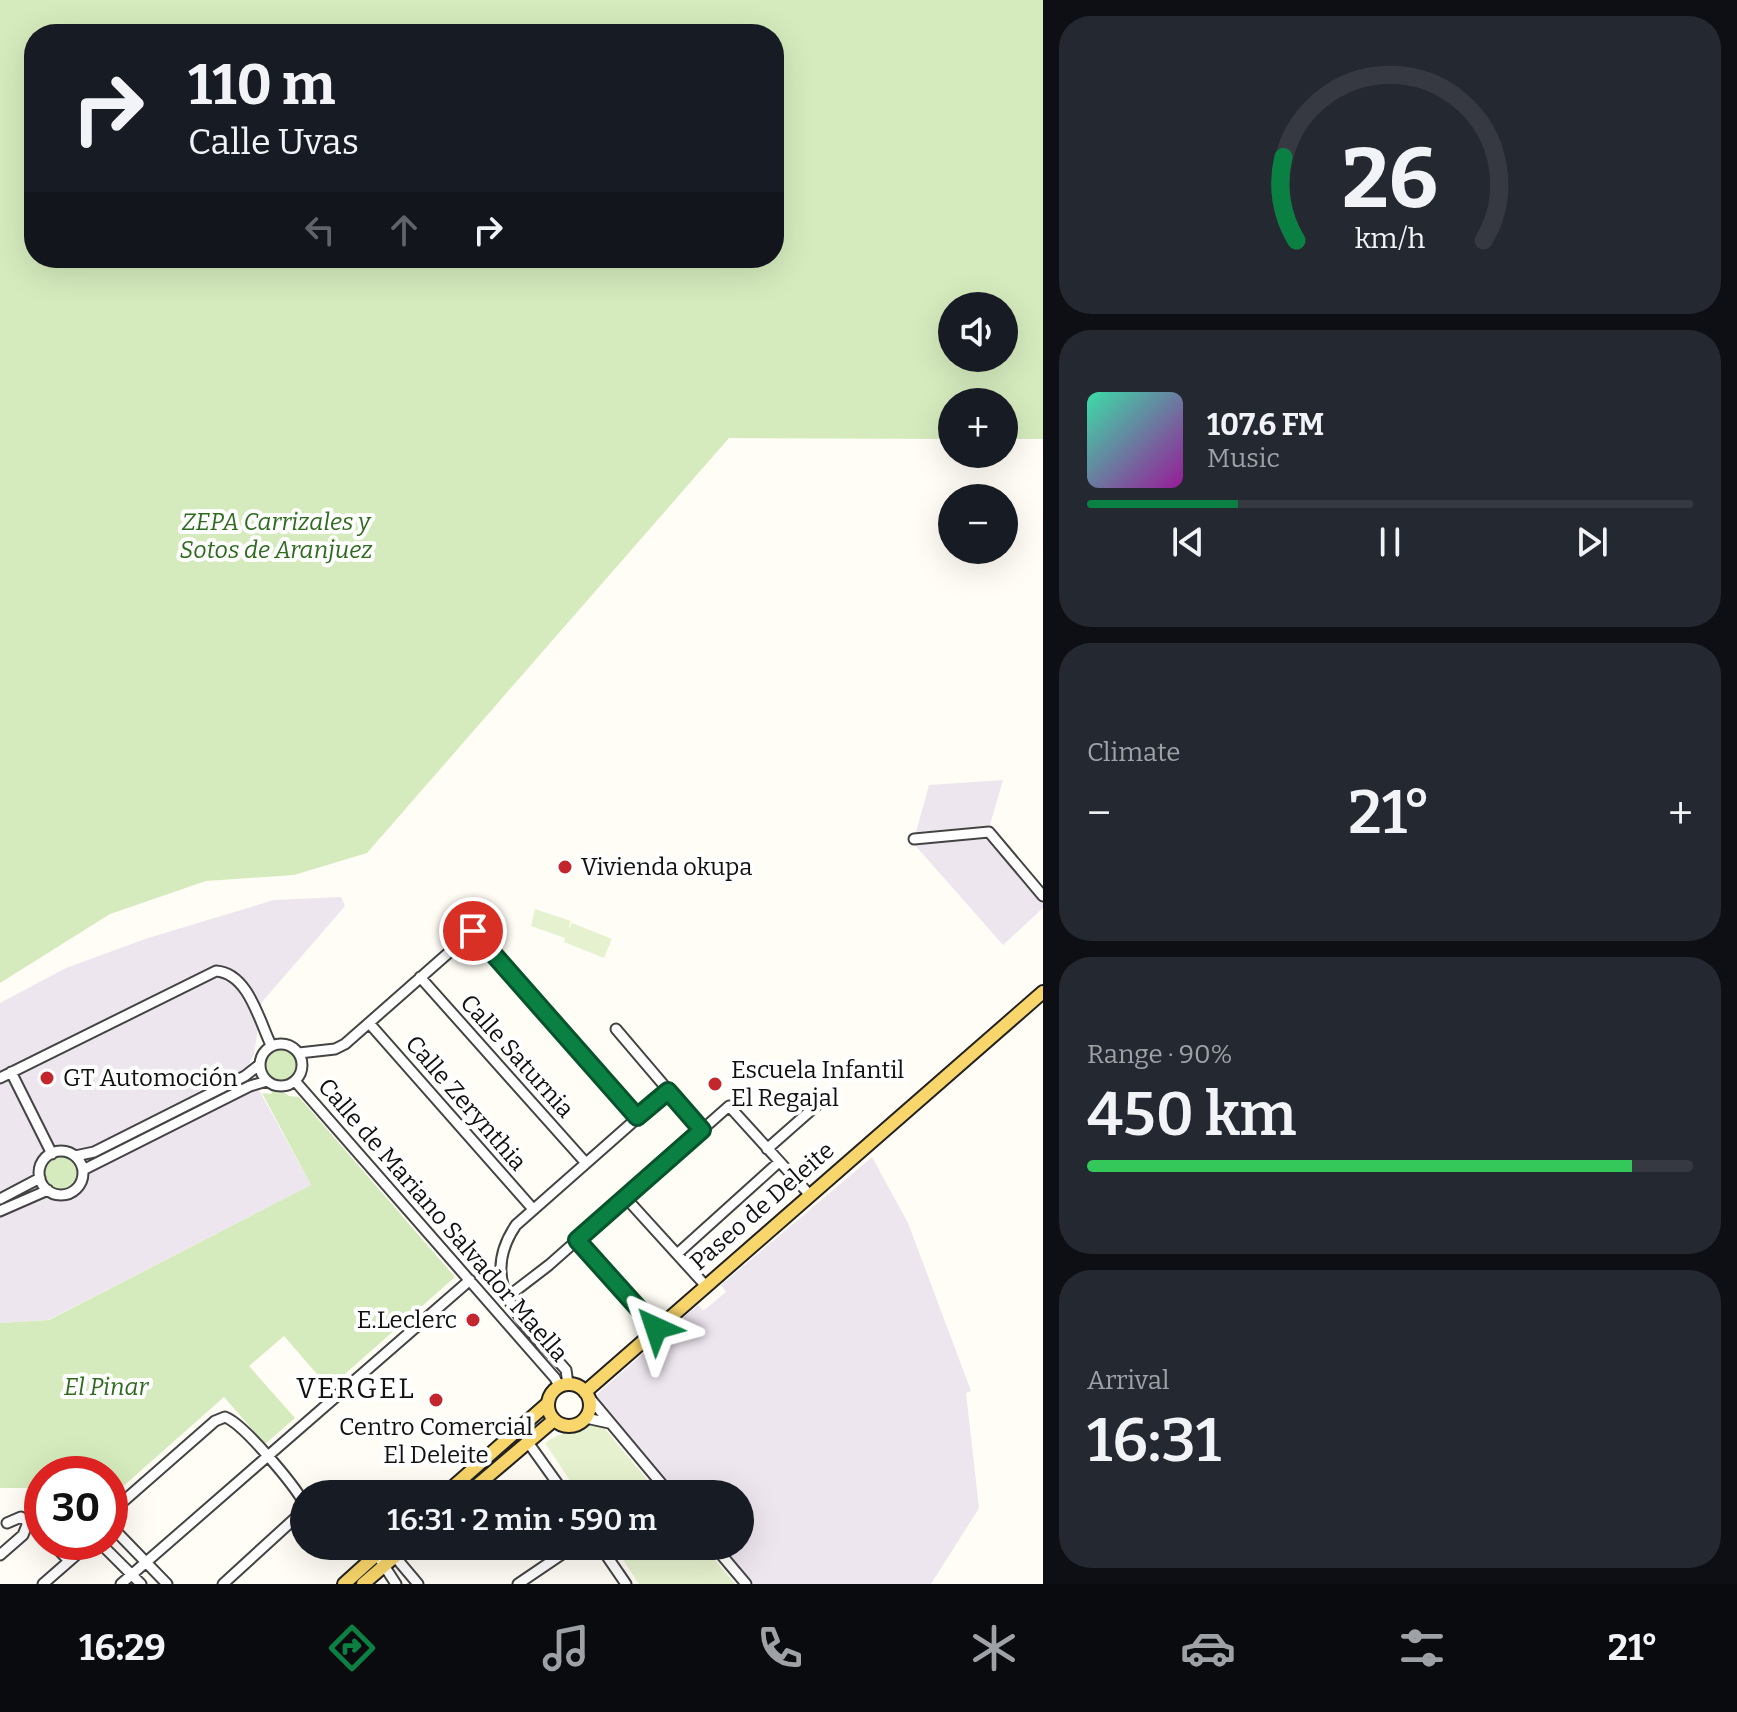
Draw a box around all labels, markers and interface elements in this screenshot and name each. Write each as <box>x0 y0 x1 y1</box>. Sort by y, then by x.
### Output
text: 110 m <box>188 52 335 119</box>
icon: right <box>56 56 160 160</box>
text: Calle Uvas <box>188 120 359 164</box>
text: 26 <box>1342 128 1438 228</box>
icon: left <box>298 208 342 252</box>
icon: ahead <box>382 208 426 252</box>
icon: right <box>466 208 510 252</box>
text: km/h <box>1355 221 1426 256</box>
map controls <box>938 292 1018 564</box>
button: sound <box>938 292 1018 372</box>
button: + <box>938 388 1018 468</box>
text: 107.6 FM <box>1207 407 1324 443</box>
text: Music <box>1207 443 1280 474</box>
button: − <box>938 484 1018 564</box>
park label: ZEPA Carrizales y Sotos de Aranjuez <box>180 508 372 564</box>
icon: previous <box>1166 520 1210 564</box>
icon: pause <box>1368 520 1412 564</box>
icon: next <box>1570 520 1614 564</box>
text: Climate <box>1087 737 1181 768</box>
text: 21° <box>1348 777 1431 849</box>
text: − <box>1087 787 1111 840</box>
text: + <box>1668 787 1693 840</box>
place label: Vivienda okupa <box>581 853 752 881</box>
marker: Vivienda okupa <box>556 858 574 876</box>
pin <box>439 897 507 965</box>
icon: arrive <box>451 909 495 953</box>
street label: Calle Saturnia <box>454 989 580 1123</box>
street label: Calle Zerynthia <box>400 1030 532 1176</box>
text: Range · 90% <box>1087 1039 1233 1070</box>
place label: Escuela Infantil El Regajal <box>731 1056 904 1112</box>
place label: GT Automoción <box>63 1064 238 1092</box>
marker: GT Automoción <box>38 1069 56 1087</box>
street label: Calle de Mariano Salvador Maella <box>312 1073 574 1367</box>
marker: Escuela Infantil El Regajal <box>706 1075 724 1093</box>
text: 450 km <box>1087 1079 1297 1151</box>
street label: Paseo de Deleite <box>684 1136 840 1276</box>
position arrow <box>614 1286 698 1370</box>
place label: E.Leclerc <box>357 1306 457 1334</box>
marker: E.Leclerc <box>464 1311 482 1329</box>
text: Arrival <box>1087 1365 1169 1396</box>
district label: VERGEL <box>296 1372 416 1405</box>
park label: El Pinar <box>64 1373 150 1401</box>
marker: Centro Comercial El Deleite <box>427 1391 445 1409</box>
text: 16:31 <box>1087 1405 1221 1477</box>
place label: Centro Comercial El Deleite <box>339 1413 533 1469</box>
speed limit sign: 30 <box>24 1456 128 1560</box>
text: 16:31 · 2 min · 590 m <box>387 1502 657 1538</box>
icon: directions <box>324 1620 380 1676</box>
icon: music <box>538 1620 594 1676</box>
icon: phone <box>752 1620 808 1676</box>
icon: climate <box>966 1620 1022 1676</box>
icon: car <box>1180 1620 1236 1676</box>
icon: filters <box>1394 1620 1450 1676</box>
text: 16:29 <box>79 1626 166 1670</box>
text: 21° <box>1608 1626 1658 1670</box>

